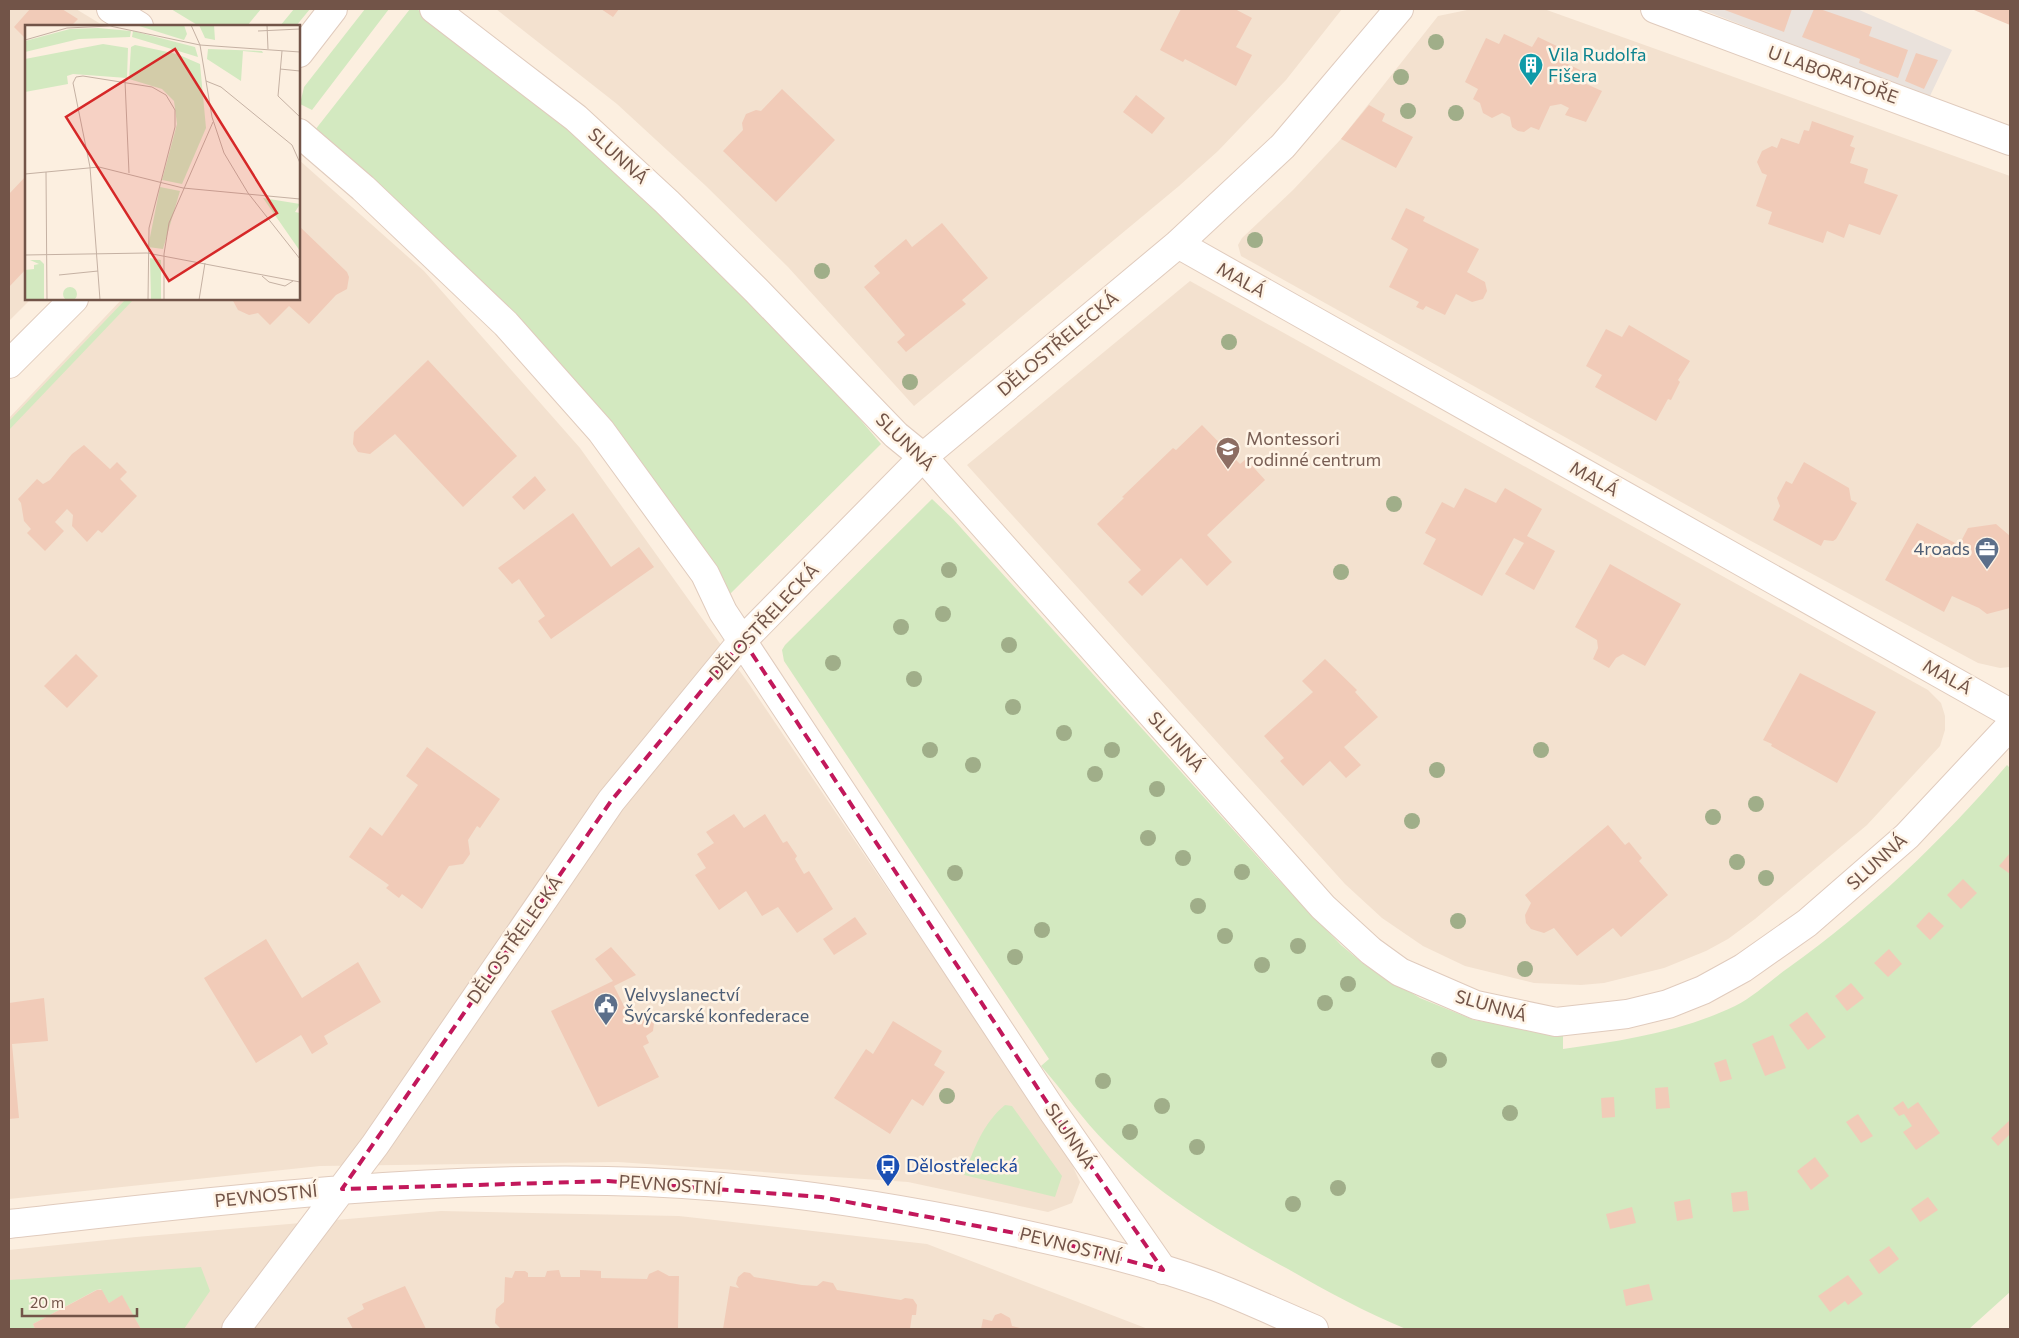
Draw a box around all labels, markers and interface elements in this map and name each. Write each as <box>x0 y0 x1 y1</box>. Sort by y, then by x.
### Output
inset map <box>25 25 300 300</box>
street label: U LABORATOŘE <box>1765 40 1901 108</box>
place label: Vila Rudolfa Fišera <box>1548 43 1647 86</box>
building icon: Vila Rudolfa Fišera <box>1518 52 1544 86</box>
street label: SLUNNÁ <box>584 123 653 188</box>
street label: MALÁ <box>1213 257 1270 301</box>
street label: DĚLOSTŘELECKÁ <box>992 286 1122 400</box>
street label: SLUNNÁ <box>872 408 940 475</box>
place label: Montessori rodinné centrum <box>1246 427 1381 470</box>
school or university icon: Montessori rodinné centrum <box>1215 436 1241 470</box>
street label: MALÁ <box>1566 456 1623 500</box>
office icon: 4roads <box>1974 536 2000 570</box>
place label: 4roads <box>1914 537 1970 559</box>
street label: DĚLOSTŘELECKÁ <box>704 559 823 684</box>
street label: MALÁ <box>1919 654 1976 698</box>
street label: SLUNNÁ <box>1144 707 1209 776</box>
street label: SLUNNÁ <box>1842 829 1911 894</box>
street label: DĚLOSTŘELECKÁ <box>462 871 567 1008</box>
place label: Velvyslanectví Švýcarské konfederace <box>624 983 809 1026</box>
street label: SLUNNÁ <box>1453 984 1530 1026</box>
public building icon: Velvyslanectví Švýcarské konfederace <box>593 992 619 1026</box>
street label: SLUNNÁ <box>1041 1099 1100 1172</box>
bus stop icon: Dělostřelecká <box>875 1153 901 1187</box>
place label: Dělostřelecká <box>906 1154 1018 1176</box>
street label: PEVNOSTNÍ <box>618 1169 723 1199</box>
street label: PEVNOSTNÍ <box>213 1179 319 1211</box>
street label: PEVNOSTNÍ <box>1018 1222 1124 1268</box>
scale bar <box>22 1286 138 1318</box>
text: 20 m <box>30 1293 64 1311</box>

